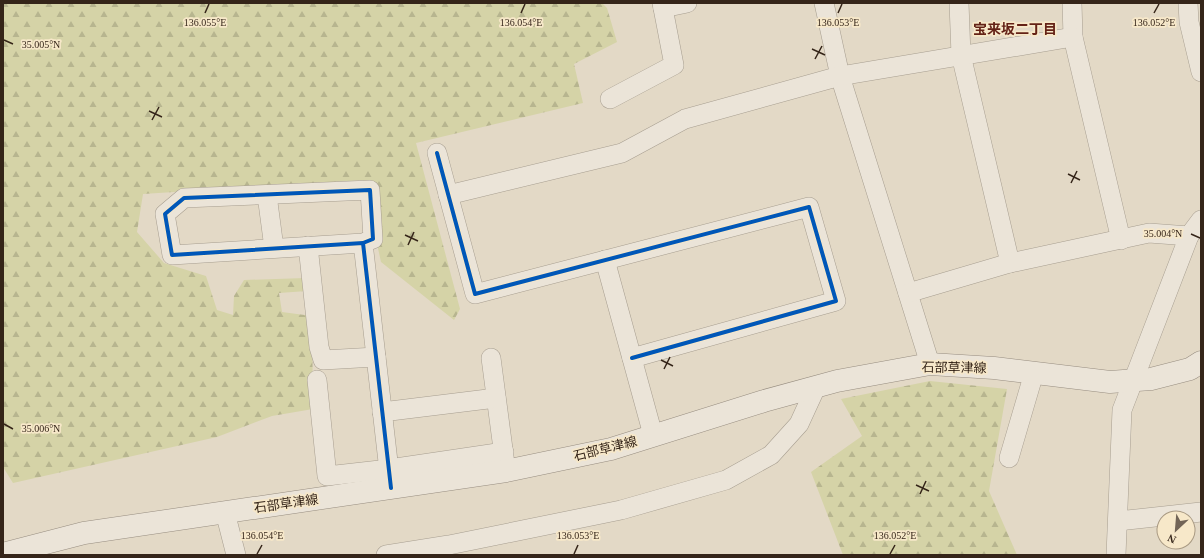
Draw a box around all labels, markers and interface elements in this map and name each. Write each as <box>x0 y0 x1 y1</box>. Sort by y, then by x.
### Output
text: 136.055°E <box>184 17 226 28</box>
text: 136.054°E <box>500 17 542 28</box>
text: 136.053°E <box>817 17 859 28</box>
text: 136.052°E <box>1133 17 1175 28</box>
district label: 宝来坂二丁目 <box>973 22 1057 37</box>
text: 35.005°N <box>22 39 60 50</box>
text: 35.004°N <box>1144 228 1182 239</box>
street label: 石部草津線 <box>921 359 987 376</box>
text: 35.006°N <box>22 423 60 434</box>
street label: 石部草津線 <box>572 433 638 464</box>
street label: 石部草津線 <box>253 492 319 515</box>
north arrow <box>1156 510 1196 550</box>
text: 136.054°E <box>241 530 283 541</box>
text: 136.053°E <box>557 530 599 541</box>
text: 136.052°E <box>874 530 916 541</box>
text: N <box>1165 532 1178 546</box>

